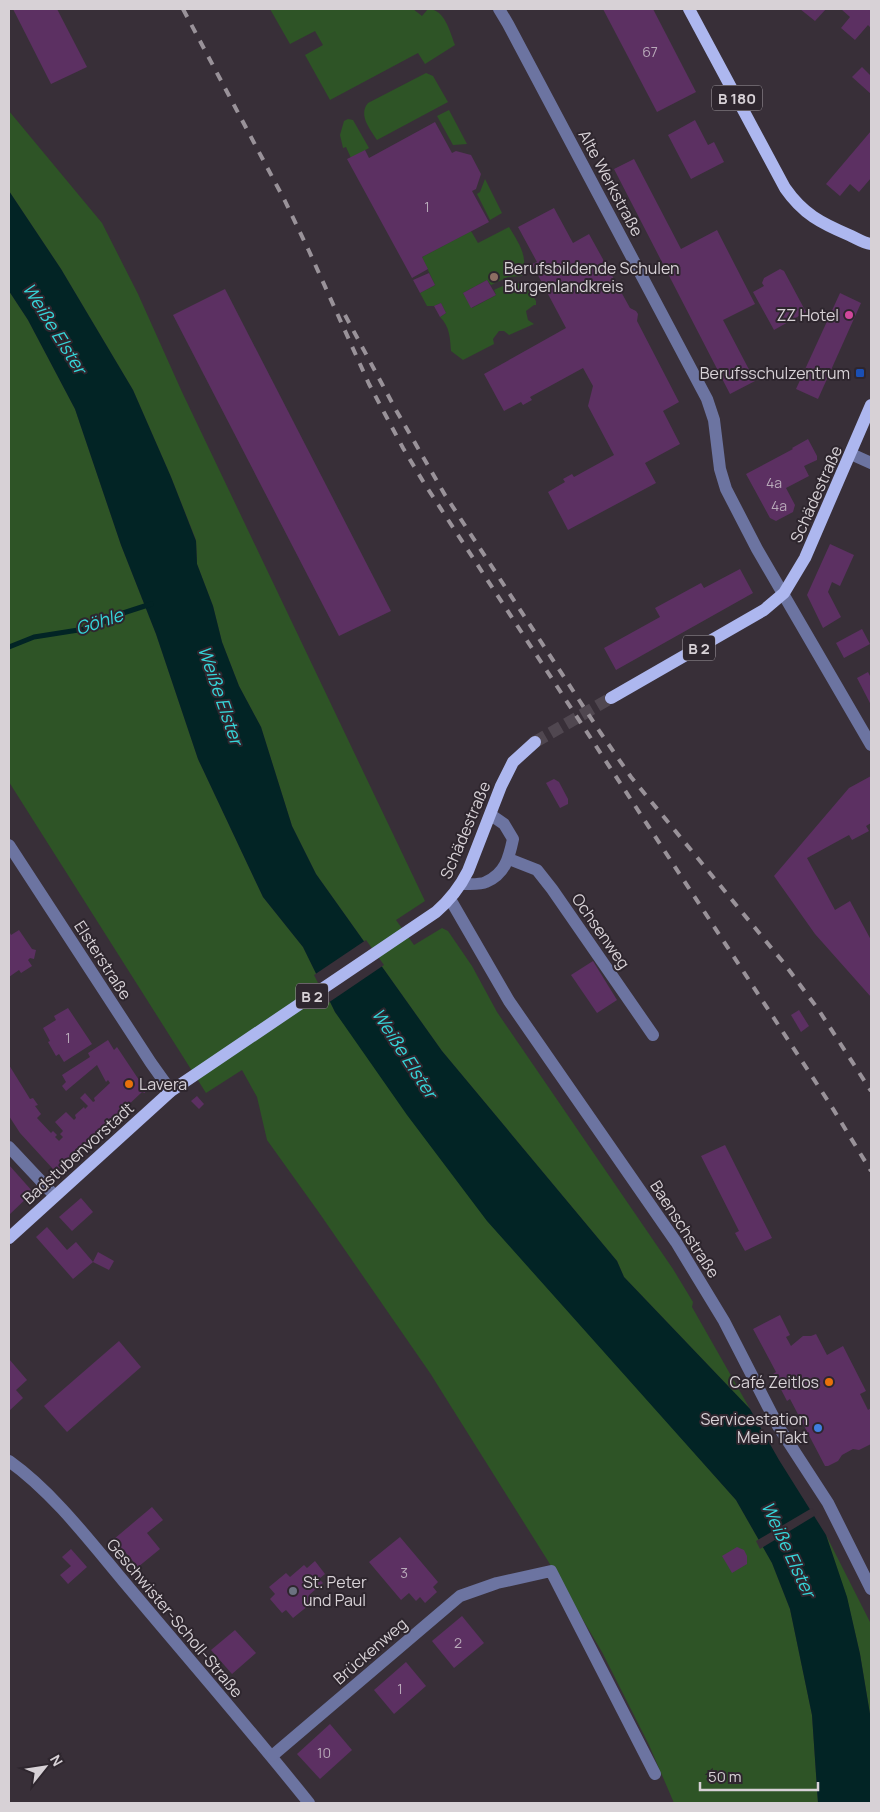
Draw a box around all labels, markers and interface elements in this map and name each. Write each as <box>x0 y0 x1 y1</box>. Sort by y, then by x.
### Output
house number: 67 <box>642 42 658 61</box>
road number: B 180 <box>712 86 762 110</box>
street label: Alte Werkstraße <box>574 126 648 240</box>
house number: 1 <box>424 197 430 216</box>
place label: Berufsbildende Schulen Burgenlandkreis <box>504 257 680 297</box>
marker: Berufsbildende Schulen Burgenlandkreis <box>488 271 500 283</box>
water label: Weiße Elster <box>17 278 94 380</box>
place label: ZZ Hotel <box>777 304 839 326</box>
marker: ZZ Hotel <box>843 309 855 321</box>
place label: Berufsschulzentrum <box>700 362 850 384</box>
marker: Berufsschulzentrum <box>854 367 866 379</box>
street label: Schädestraße <box>785 442 847 546</box>
house number: 4a <box>766 473 782 492</box>
house number: 4a <box>771 496 787 515</box>
water label: Göhle <box>72 602 127 640</box>
road number: B 2 <box>683 636 715 660</box>
water label: Weiße Elster <box>193 642 250 750</box>
street label: Schädestraße <box>435 778 495 882</box>
street label: Ochsenweg <box>567 889 635 973</box>
street label: Elsterstraße <box>69 916 137 1004</box>
road number: B 2 <box>296 984 328 1008</box>
water label: Weiße Elster <box>367 1003 445 1105</box>
house number: 1 <box>65 1028 71 1047</box>
place label: Lavera <box>139 1073 187 1095</box>
marker: Lavera <box>123 1078 135 1090</box>
street label: Badstubenvorstadt <box>18 1097 138 1209</box>
street label: Baenschstraße <box>645 1176 725 1282</box>
place label: Café Zeitlos <box>730 1371 819 1393</box>
marker: Café Zeitlos <box>823 1376 835 1388</box>
place label: Servicestation Mein Takt <box>700 1408 808 1448</box>
marker: Servicestation Mein Takt <box>812 1422 824 1434</box>
water label: Weiße Elster <box>756 1497 823 1603</box>
street label: Geschwister-Scholl-Straße <box>102 1534 248 1702</box>
house number: 3 <box>400 1563 408 1582</box>
place label: St. Peter und Paul <box>303 1571 367 1611</box>
marker: St. Peter und Paul <box>287 1585 299 1597</box>
street label: Brückenweg <box>328 1613 412 1689</box>
house number: 2 <box>454 1633 462 1652</box>
house number: 1 <box>397 1679 403 1698</box>
north arrow <box>20 1742 70 1792</box>
house number: 10 <box>317 1743 331 1762</box>
text: N <box>46 1751 67 1769</box>
scale bar <box>700 1760 818 1792</box>
text: 50 m <box>708 1766 742 1787</box>

